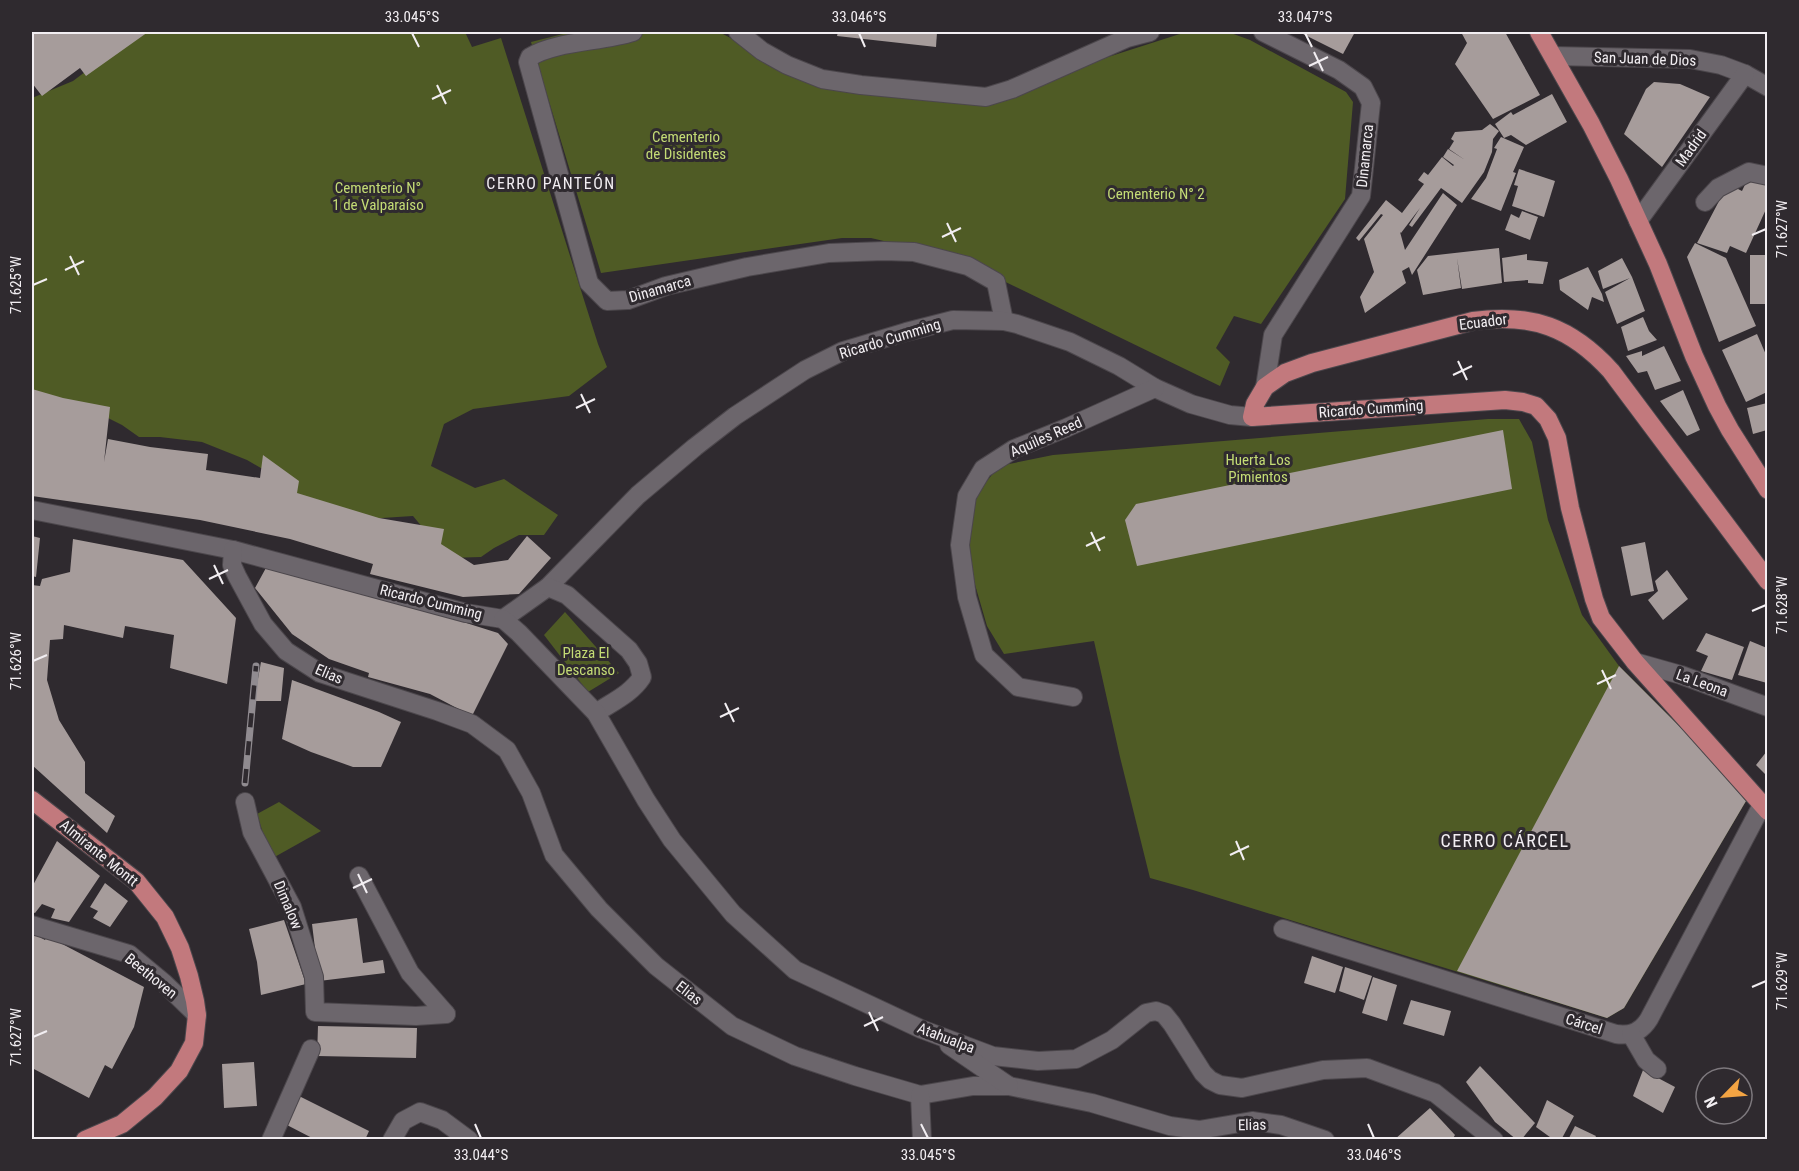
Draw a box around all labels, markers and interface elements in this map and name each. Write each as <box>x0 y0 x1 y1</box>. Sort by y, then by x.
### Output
text: 33.045°S <box>385 8 439 26</box>
text: 33.046°S <box>832 8 886 26</box>
text: 33.047°S <box>1278 8 1332 26</box>
street label: San Juan de Dios <box>1594 48 1697 70</box>
street label: Dinamarca <box>1353 123 1377 189</box>
street label: Madrid <box>1672 126 1710 170</box>
park label: Cementerio de Disidentes <box>646 128 726 163</box>
district label: CERRO PANTEÓN <box>486 173 616 193</box>
park label: Cementerio N° 1 de Valparaíso <box>332 179 424 214</box>
park label: Cementerio N° 2 <box>1107 185 1205 203</box>
text: 71.627°W <box>1773 199 1791 258</box>
text: 71.625°W <box>7 255 25 314</box>
street label: Dinamarca <box>627 272 693 306</box>
street label: Ecuador <box>1458 310 1508 334</box>
street label: Ricardo Cumming <box>837 315 943 363</box>
street label: Ricardo Cumming <box>1318 396 1424 422</box>
street label: Aquiles Reed <box>1007 413 1085 461</box>
park label: Huerta Los Pimientos <box>1225 451 1291 486</box>
text: 71.628°W <box>1773 575 1791 634</box>
street label: Ricardo Cumming <box>378 581 484 623</box>
text: 71.626°W <box>7 631 25 690</box>
park label: Plaza El Descanso <box>557 644 615 679</box>
street label: Elias <box>312 660 346 688</box>
street label: La Leona <box>1674 665 1730 701</box>
street label: Almirante Montt <box>56 816 142 890</box>
district label: CERRO CÁRCEL <box>1440 830 1570 851</box>
street label: Dimalow <box>270 878 306 932</box>
street label: Beethoven <box>121 950 181 1002</box>
text: 71.629°W <box>1773 951 1791 1010</box>
street label: Elias <box>672 977 706 1009</box>
text: 71.627°W <box>7 1007 25 1066</box>
street label: Cárcel <box>1563 1010 1605 1038</box>
street label: Atahualpa <box>915 1019 977 1057</box>
north arrow <box>1694 1066 1754 1126</box>
text: N <box>1700 1094 1722 1111</box>
street label: Elias <box>1238 1116 1266 1134</box>
text: 33.044°S <box>454 1146 508 1164</box>
text: 33.045°S <box>901 1146 955 1164</box>
text: 33.046°S <box>1347 1146 1401 1164</box>

